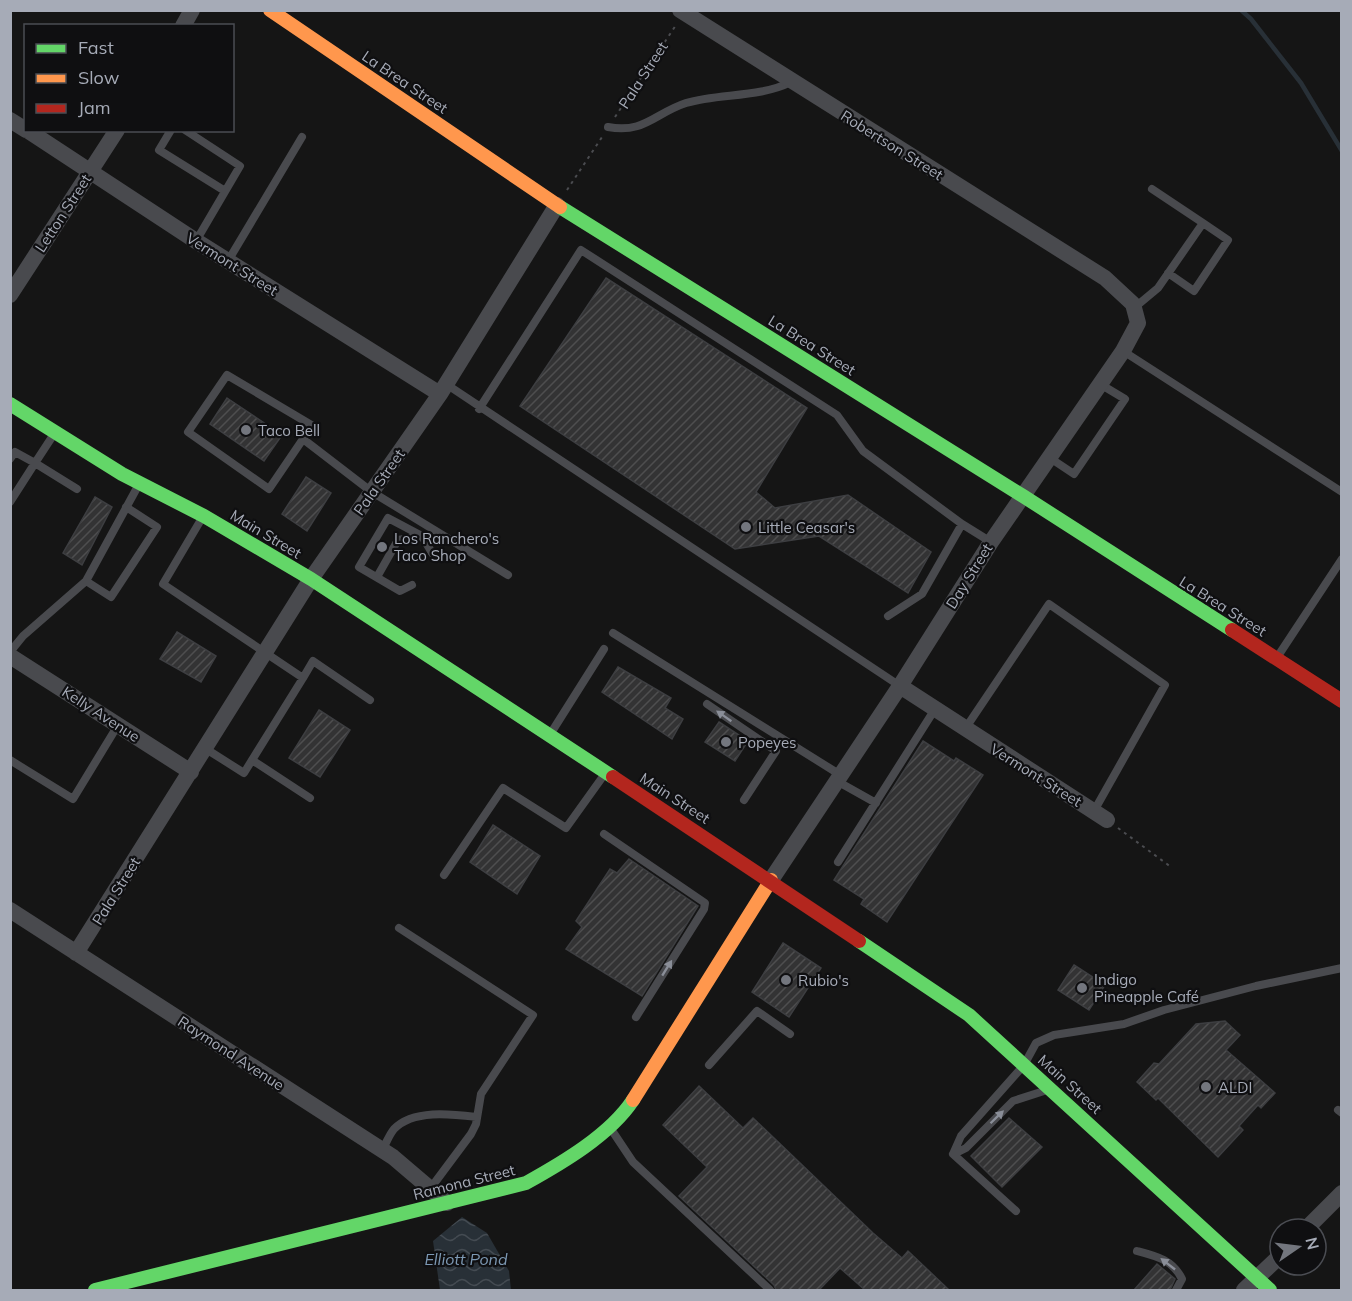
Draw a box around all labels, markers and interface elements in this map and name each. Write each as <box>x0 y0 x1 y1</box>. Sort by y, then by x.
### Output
legend <box>24 24 234 132</box>
text: Fast <box>78 36 114 59</box>
street label: Pala Street <box>614 38 672 112</box>
street label: La Brea Street <box>359 46 451 118</box>
text: Slow <box>78 66 120 89</box>
text: Jam <box>78 96 111 119</box>
street label: Robertson Street <box>837 106 947 184</box>
street label: Letton Street <box>31 170 95 256</box>
street label: Vermont Street <box>183 228 281 300</box>
street label: La Brea Street <box>765 311 859 379</box>
place label: Taco Bell <box>258 421 320 440</box>
marker: Taco Bell <box>239 423 253 437</box>
street label: Pala Street <box>349 445 409 519</box>
street label: Main Street <box>227 505 305 563</box>
place label: Little Ceasar's <box>758 518 855 537</box>
marker: Little Ceasar's <box>739 520 753 534</box>
place label: Los Ranchero's Taco Shop <box>394 529 499 565</box>
marker: Los Ranchero's Taco Shop <box>375 540 389 554</box>
street label: Day Street <box>941 540 997 612</box>
street label: La Brea Street <box>1176 572 1270 640</box>
street label: Kelly Avenue <box>59 682 143 746</box>
one-way arrow <box>716 710 732 721</box>
place label: Popeyes <box>738 733 797 752</box>
marker: Popeyes <box>719 735 733 749</box>
street label: Vermont Street <box>987 739 1085 811</box>
street label: Main Street <box>636 768 714 828</box>
street label: Pala Street <box>88 854 144 928</box>
one-way arrow <box>662 960 673 976</box>
place label: Indigo Pineapple Café <box>1094 970 1199 1006</box>
place label: Rubio's <box>798 971 849 990</box>
marker: Rubio's <box>779 973 793 987</box>
marker: Indigo Pineapple Café <box>1075 981 1089 995</box>
street label: Raymond Avenue <box>174 1012 288 1094</box>
street label: Main Street <box>1034 1050 1106 1118</box>
place label: ALDI <box>1218 1078 1252 1097</box>
marker: ALDI <box>1199 1080 1213 1094</box>
one-way arrow <box>990 1110 1004 1124</box>
street label: Ramona Street <box>411 1160 517 1204</box>
north arrow <box>1268 1217 1328 1277</box>
text: N <box>1301 1235 1324 1252</box>
water label: Elliott Pond <box>424 1249 508 1269</box>
one-way arrow <box>1161 1258 1176 1270</box>

